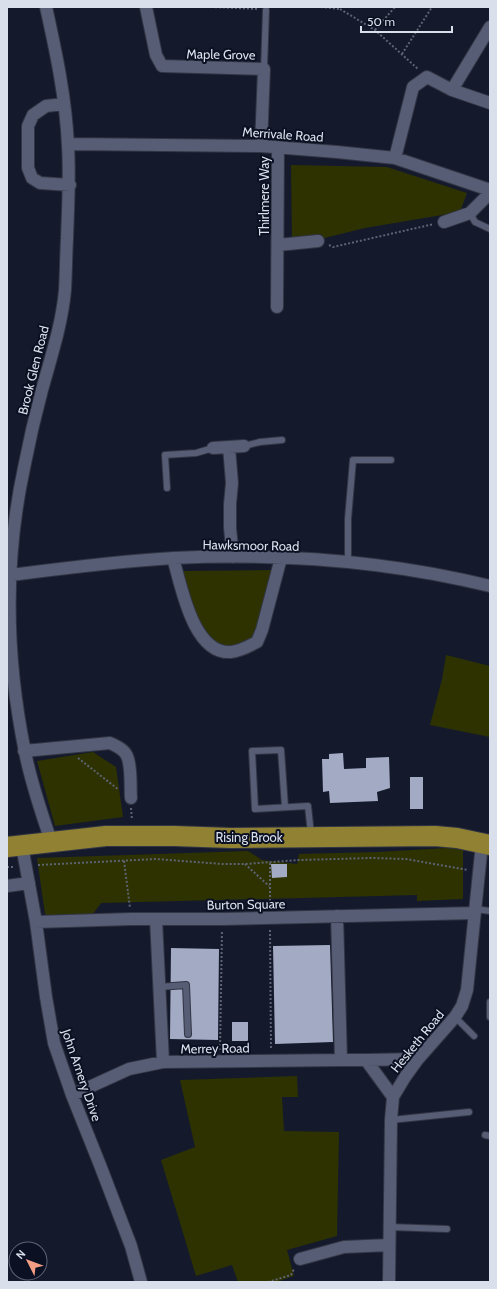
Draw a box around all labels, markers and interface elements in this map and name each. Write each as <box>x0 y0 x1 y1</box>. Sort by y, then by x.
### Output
scale bar <box>361 8 452 34</box>
text: 50 m <box>367 14 395 29</box>
street label: Maple Grove <box>186 45 256 63</box>
street label: Merrivale Road <box>242 123 324 145</box>
street label: Thirlmere Way <box>256 156 272 236</box>
street label: Brook Glen Road <box>14 324 52 416</box>
street label: Hawksmoor Road <box>203 536 299 554</box>
street label: Rising Brook <box>215 829 283 845</box>
street label: Burton Square <box>206 895 286 913</box>
street label: Hesketh Road <box>387 1007 447 1075</box>
street label: John Amery Drive <box>58 1026 105 1123</box>
street label: Merrey Road <box>180 1039 250 1057</box>
north arrow <box>8 1241 48 1281</box>
text: N <box>13 1247 28 1262</box>

